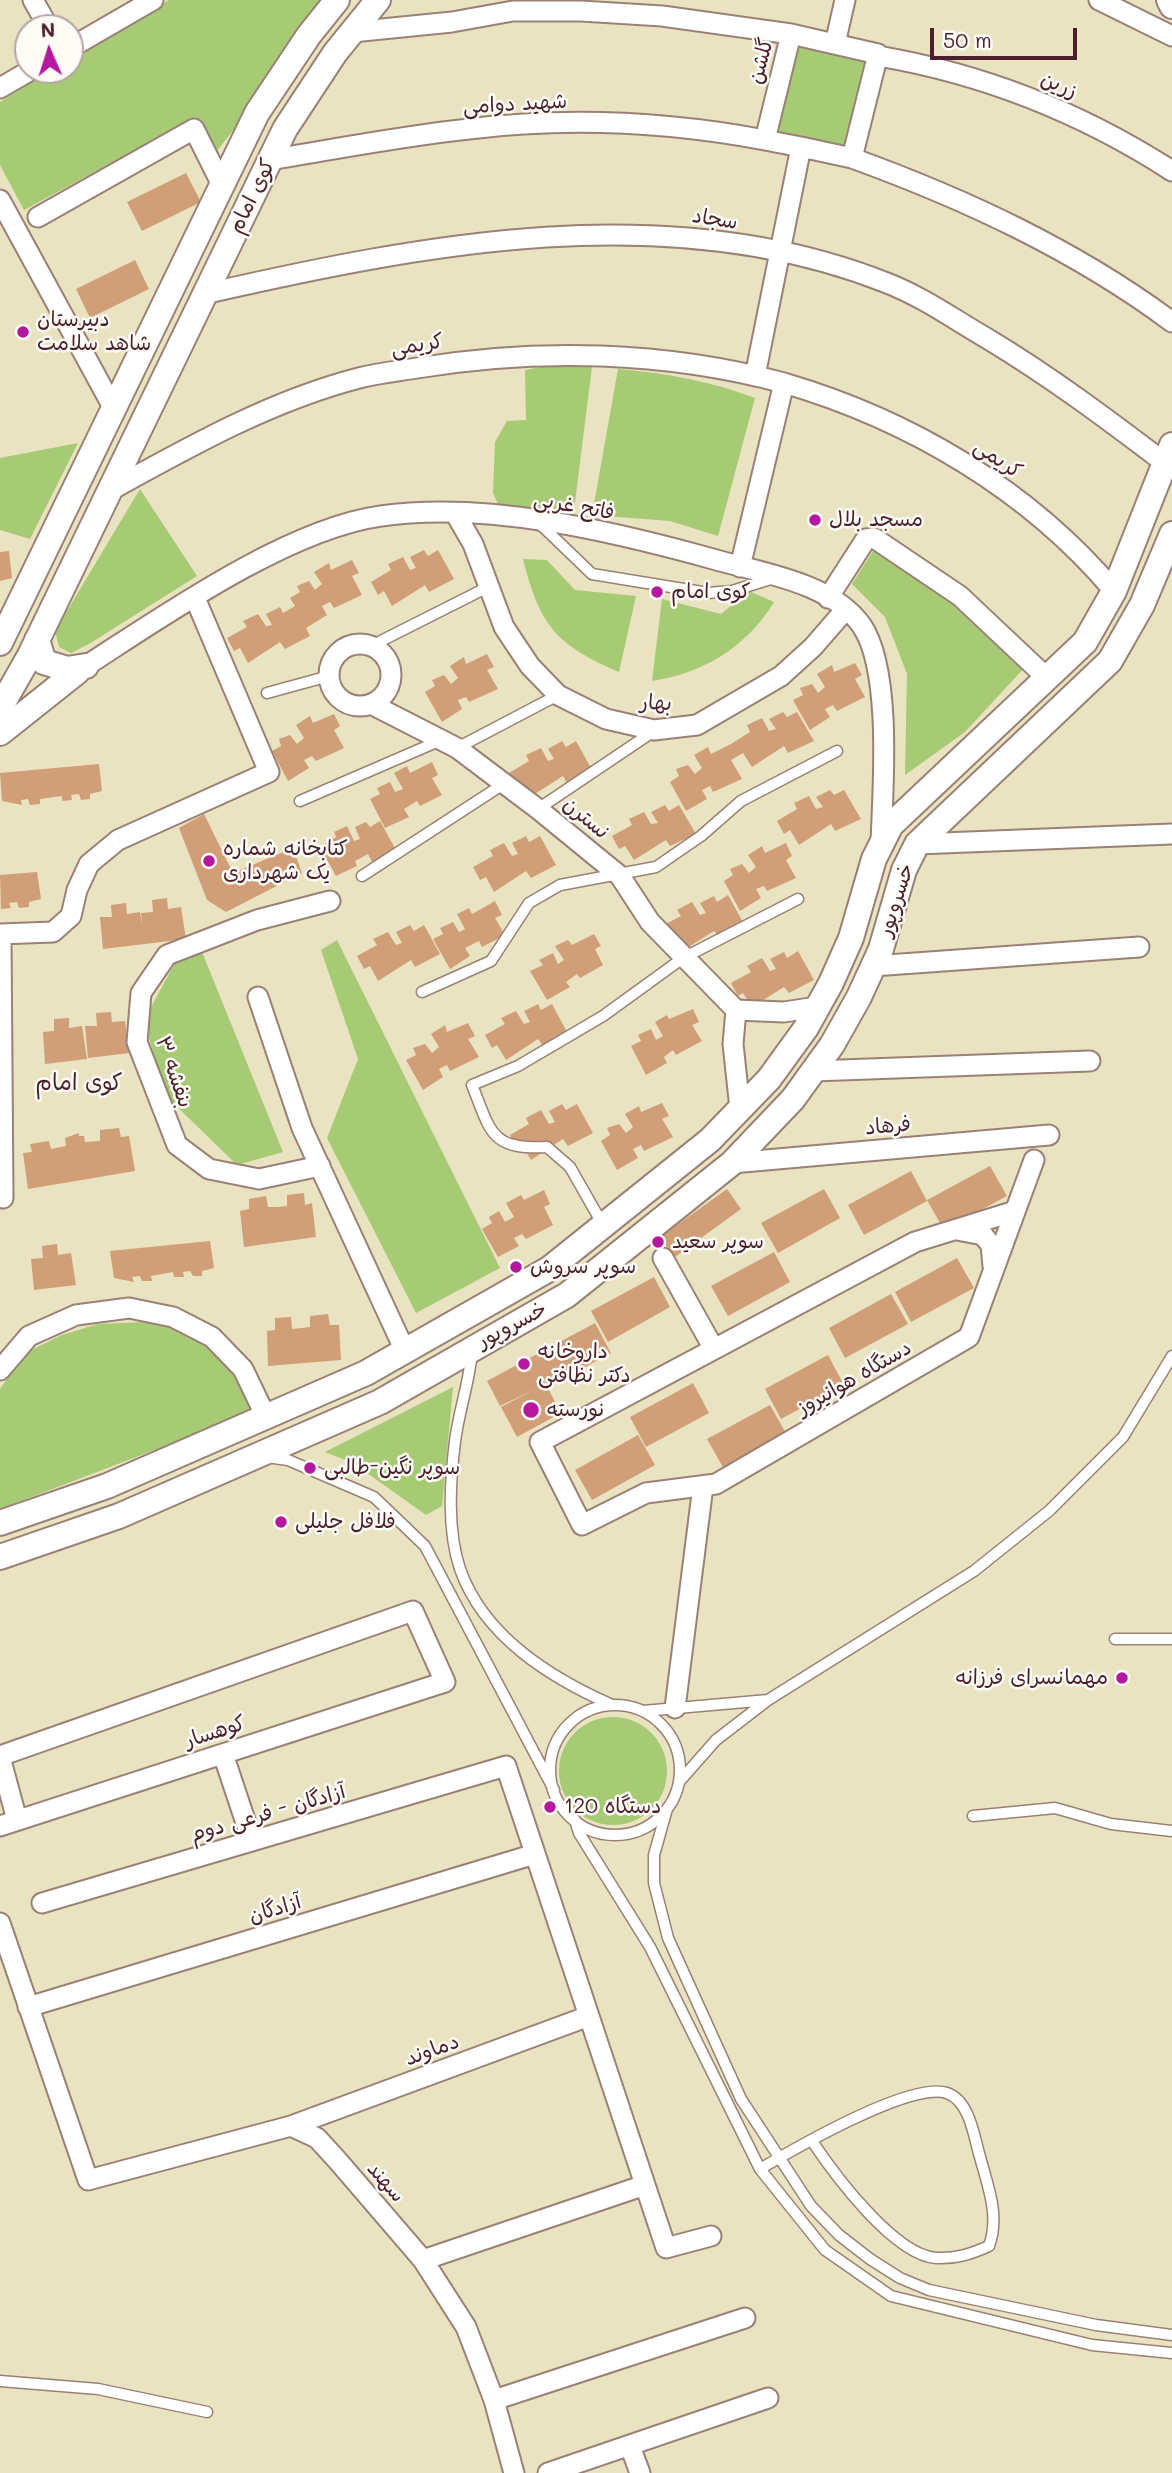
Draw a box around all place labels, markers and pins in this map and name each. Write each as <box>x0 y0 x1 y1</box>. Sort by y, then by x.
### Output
place label: دبیرستان شاهد سلامت <box>37 307 151 357</box>
marker: دبیرستان شاهد سلامت <box>15 324 31 340</box>
place label: مسجد بلال <box>829 507 923 533</box>
marker: مسجد بلال <box>807 512 823 528</box>
place label: کوی امام <box>671 579 751 605</box>
marker: کوی امام <box>649 584 665 600</box>
place label: کتابخانه شماره یک شهرداری <box>223 836 348 886</box>
marker: کتابخانه شماره یک شهرداری <box>201 853 217 869</box>
place label: سوپر سعید <box>672 1229 764 1255</box>
marker: سوپر سعید <box>650 1234 666 1250</box>
place label: سوپر سروش <box>530 1254 636 1280</box>
marker: سوپر سروش <box>508 1259 524 1275</box>
place label: داروخانه دکتر نظافتی <box>538 1339 631 1389</box>
marker: داروخانه دکتر نظافتی <box>516 1356 532 1372</box>
place label: نورسته <box>547 1397 605 1423</box>
marker: نورسته <box>521 1400 541 1420</box>
place label: سوپر نگین-طالبی <box>324 1455 460 1481</box>
marker: سوپر نگین-طالبی <box>302 1460 318 1476</box>
place label: فلافل جلیلی <box>295 1509 396 1535</box>
marker: فلافل جلیلی <box>273 1514 289 1530</box>
place label: مهمانسرای فرزانه <box>955 1665 1108 1691</box>
marker: مهمانسرای فرزانه <box>1114 1670 1130 1686</box>
place label: 120 دستگاه <box>564 1794 661 1820</box>
marker: 120 دستگاه <box>542 1799 558 1815</box>

